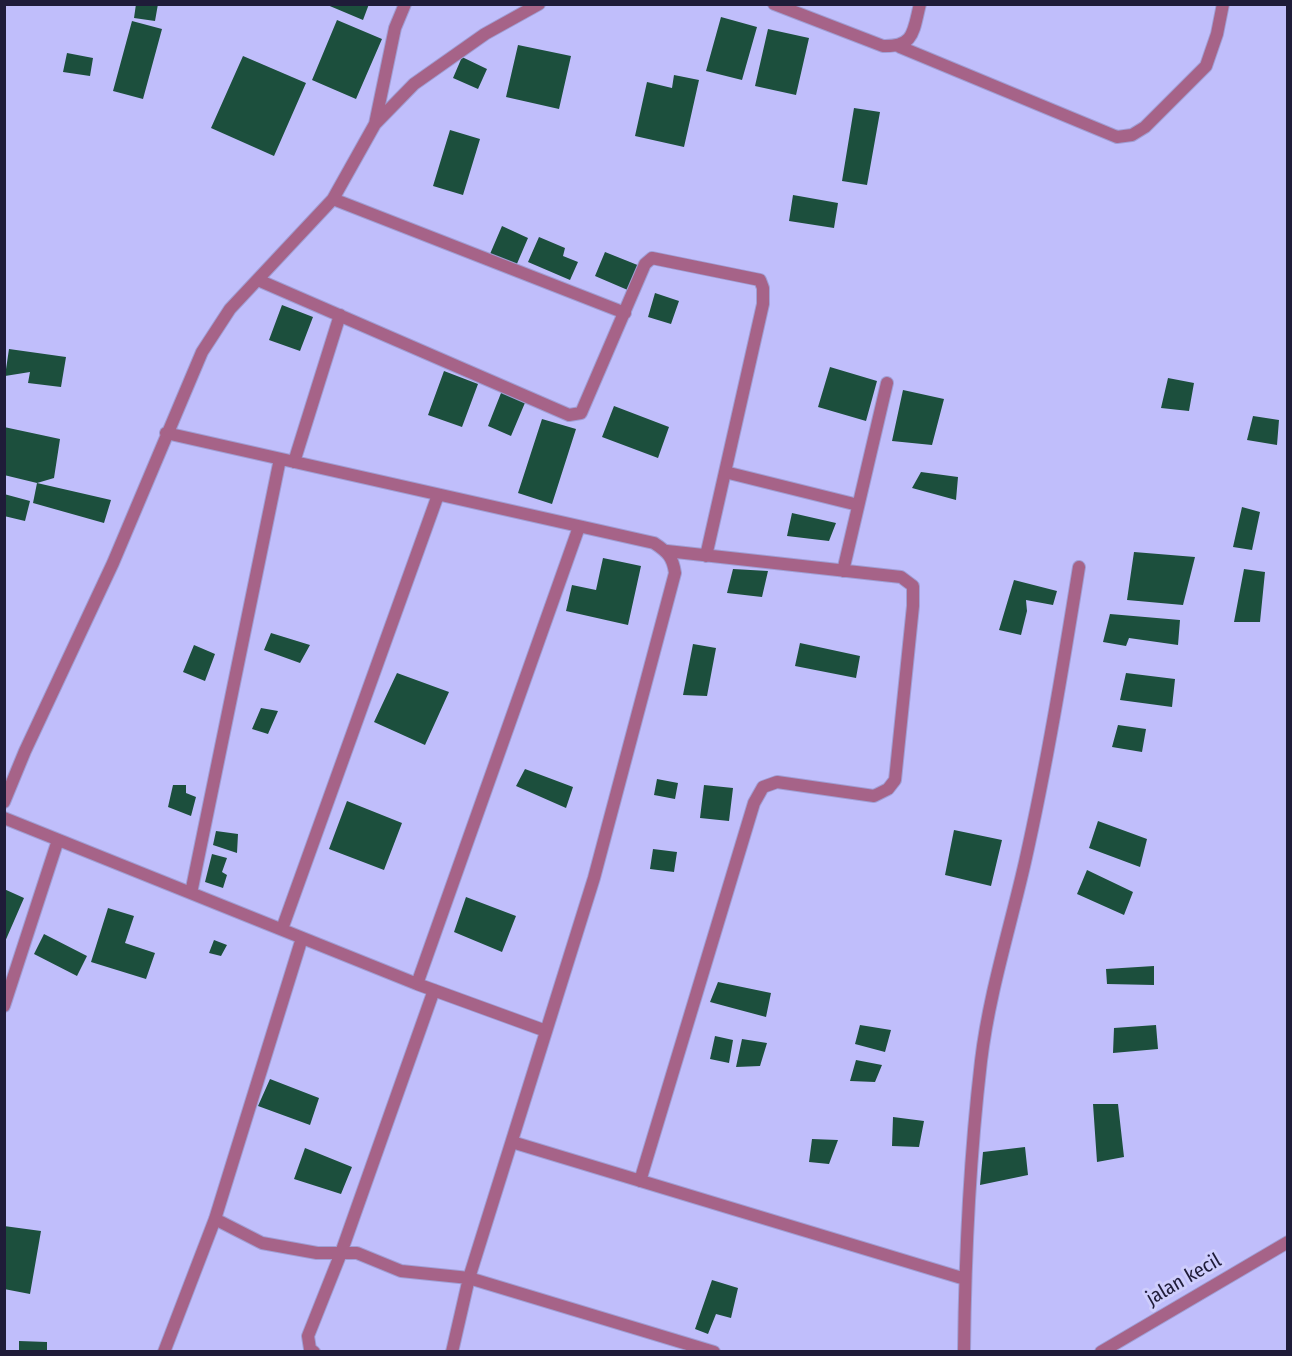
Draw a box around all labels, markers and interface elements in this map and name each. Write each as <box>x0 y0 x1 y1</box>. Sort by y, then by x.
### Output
street label: jalan kecil <box>1142 1249 1226 1311</box>

